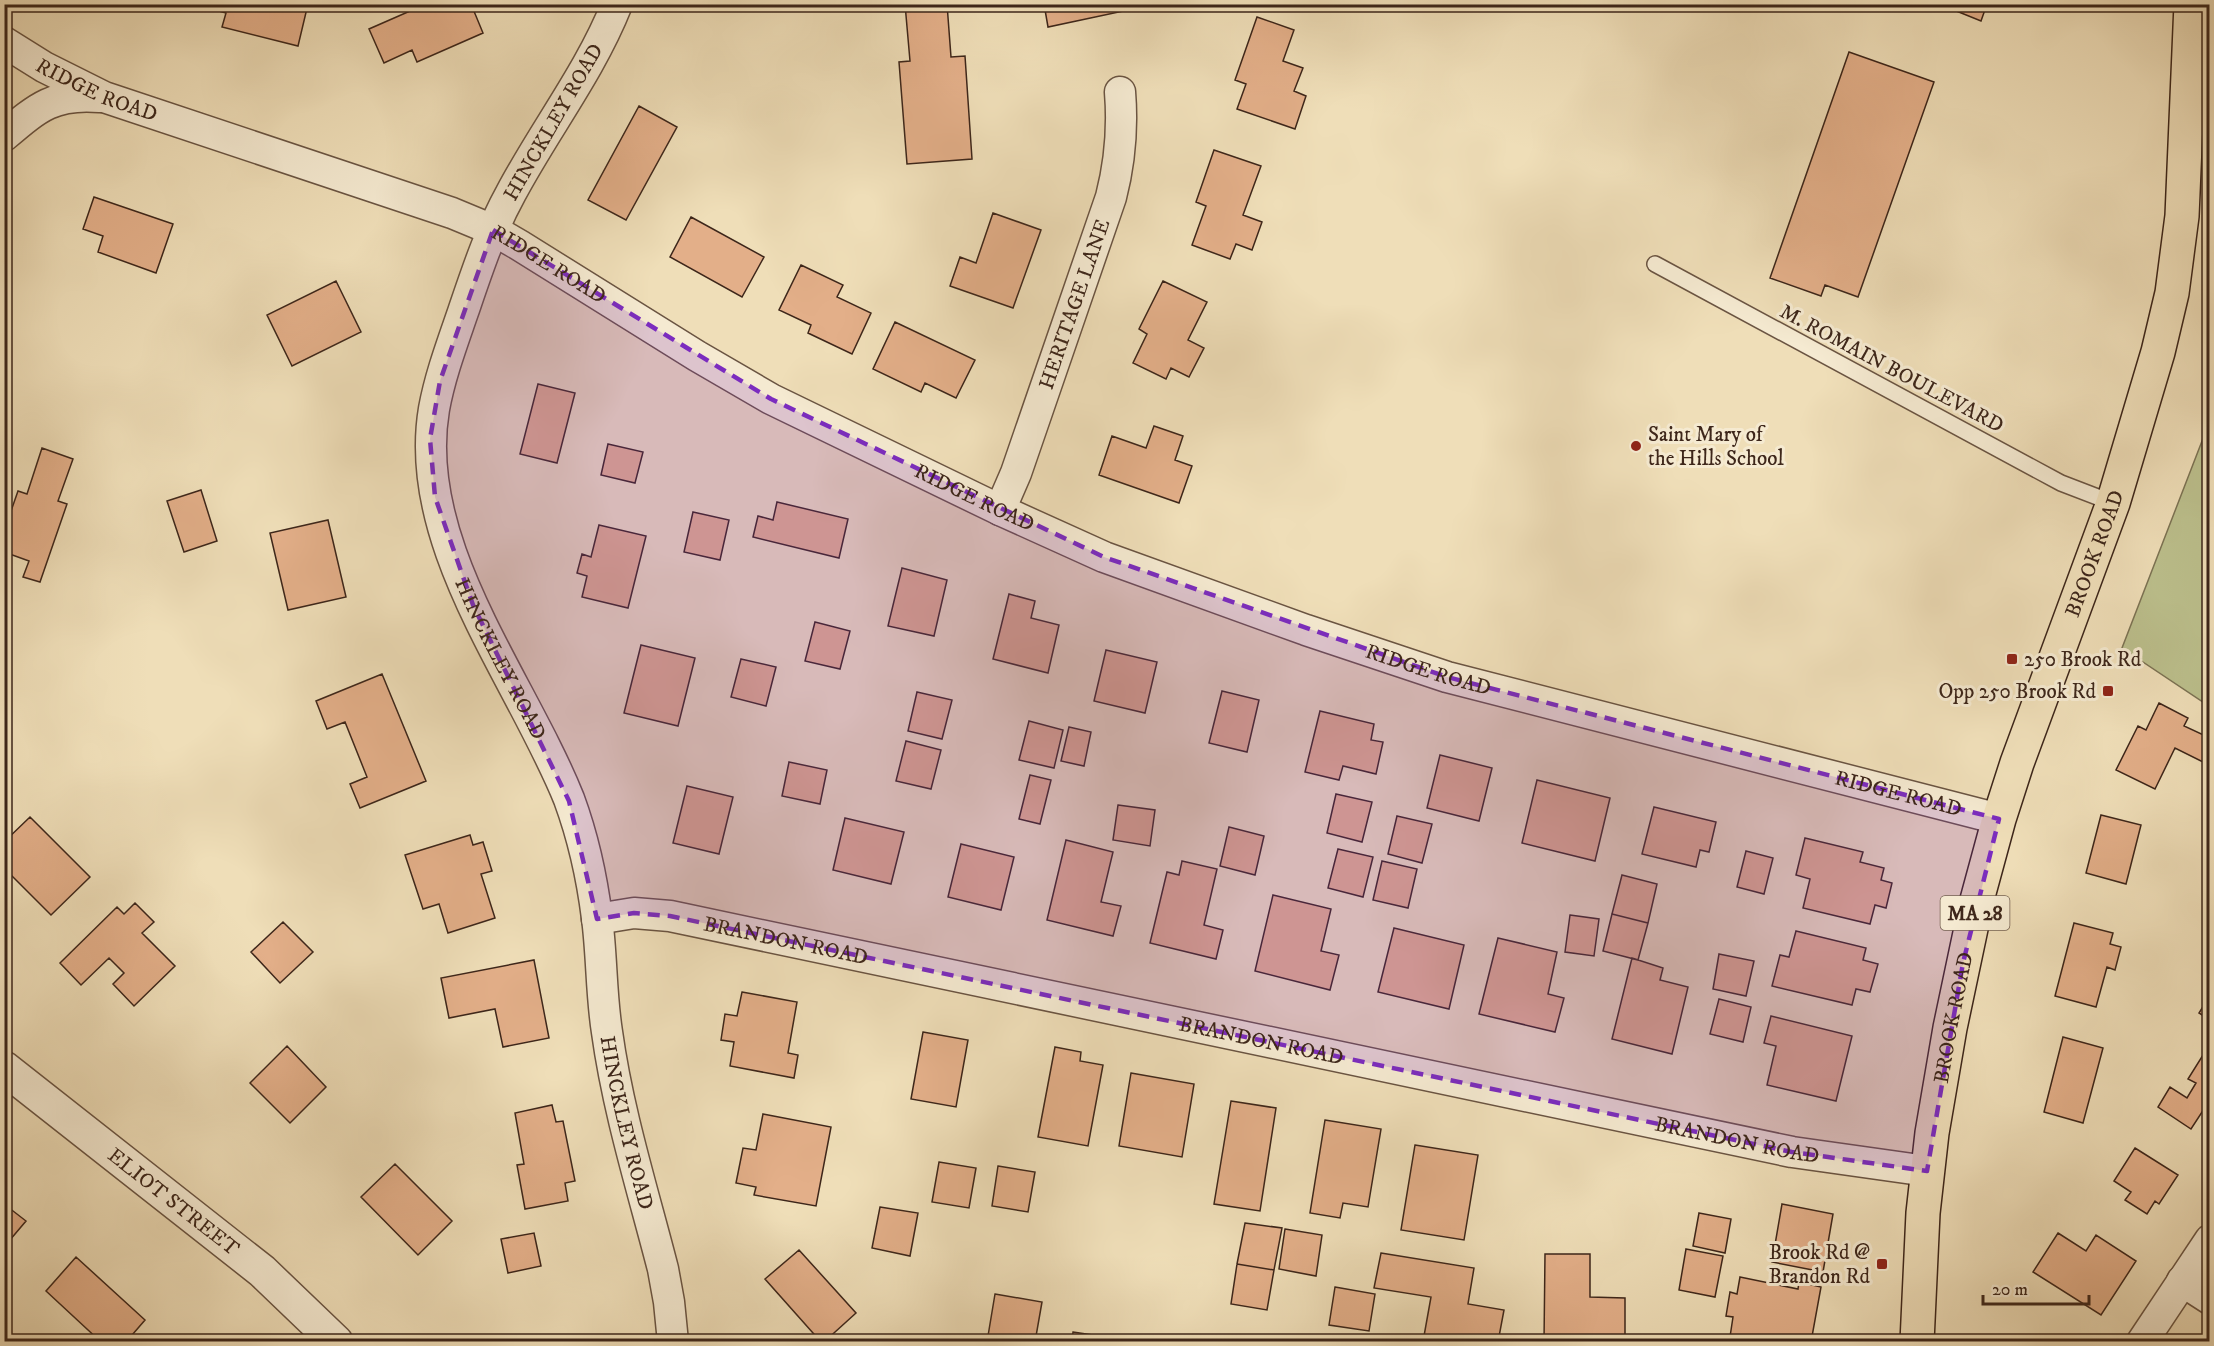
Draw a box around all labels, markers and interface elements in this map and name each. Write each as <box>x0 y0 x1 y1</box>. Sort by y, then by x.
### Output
street label: HINCKLEY ROAD <box>498 39 609 206</box>
street label: RIDGE ROAD <box>31 53 161 128</box>
street label: HERITAGE LANE <box>1034 215 1117 393</box>
street label: RIDGE ROAD <box>487 220 611 310</box>
street label: M. ROMAIN BOULEVARD <box>1775 299 2008 439</box>
place label: Saint Mary of the Hills School <box>1648 422 1784 472</box>
marker: Saint Mary of the Hills School <box>1629 439 1643 453</box>
street label: RIDGE ROAD <box>910 459 1038 538</box>
street label: BROOK ROAD <box>2060 487 2130 621</box>
street label: HINCKLEY ROAD <box>448 574 551 744</box>
street label: RIDGE ROAD <box>1362 639 1494 702</box>
place label: 250 Brook Rd <box>2024 647 2142 673</box>
marker: 250 Brook Rd <box>2005 652 2019 666</box>
place label: Opp 250 Brook Rd <box>1938 679 2097 705</box>
marker: Opp 250 Brook Rd <box>2101 684 2115 698</box>
street label: RIDGE ROAD <box>1832 765 1964 823</box>
road number: MA 28 <box>1940 896 2010 930</box>
street label: BRANDON ROAD <box>701 911 870 971</box>
street label: BROOK ROAD <box>1929 950 1980 1085</box>
street label: BRANDON ROAD <box>1177 1011 1346 1071</box>
street label: HINCKLEY ROAD <box>594 1034 659 1213</box>
street label: BRANDON ROAD <box>1652 1111 1821 1170</box>
street label: ELIOT STREET <box>102 1143 244 1262</box>
place label: Brook Rd @ Brandon Rd <box>1769 1240 1871 1290</box>
marker: Brook Rd @ Brandon Rd <box>1875 1257 1889 1271</box>
scale bar <box>1983 1268 2090 1306</box>
text: 20 m <box>1992 1279 2028 1301</box>

